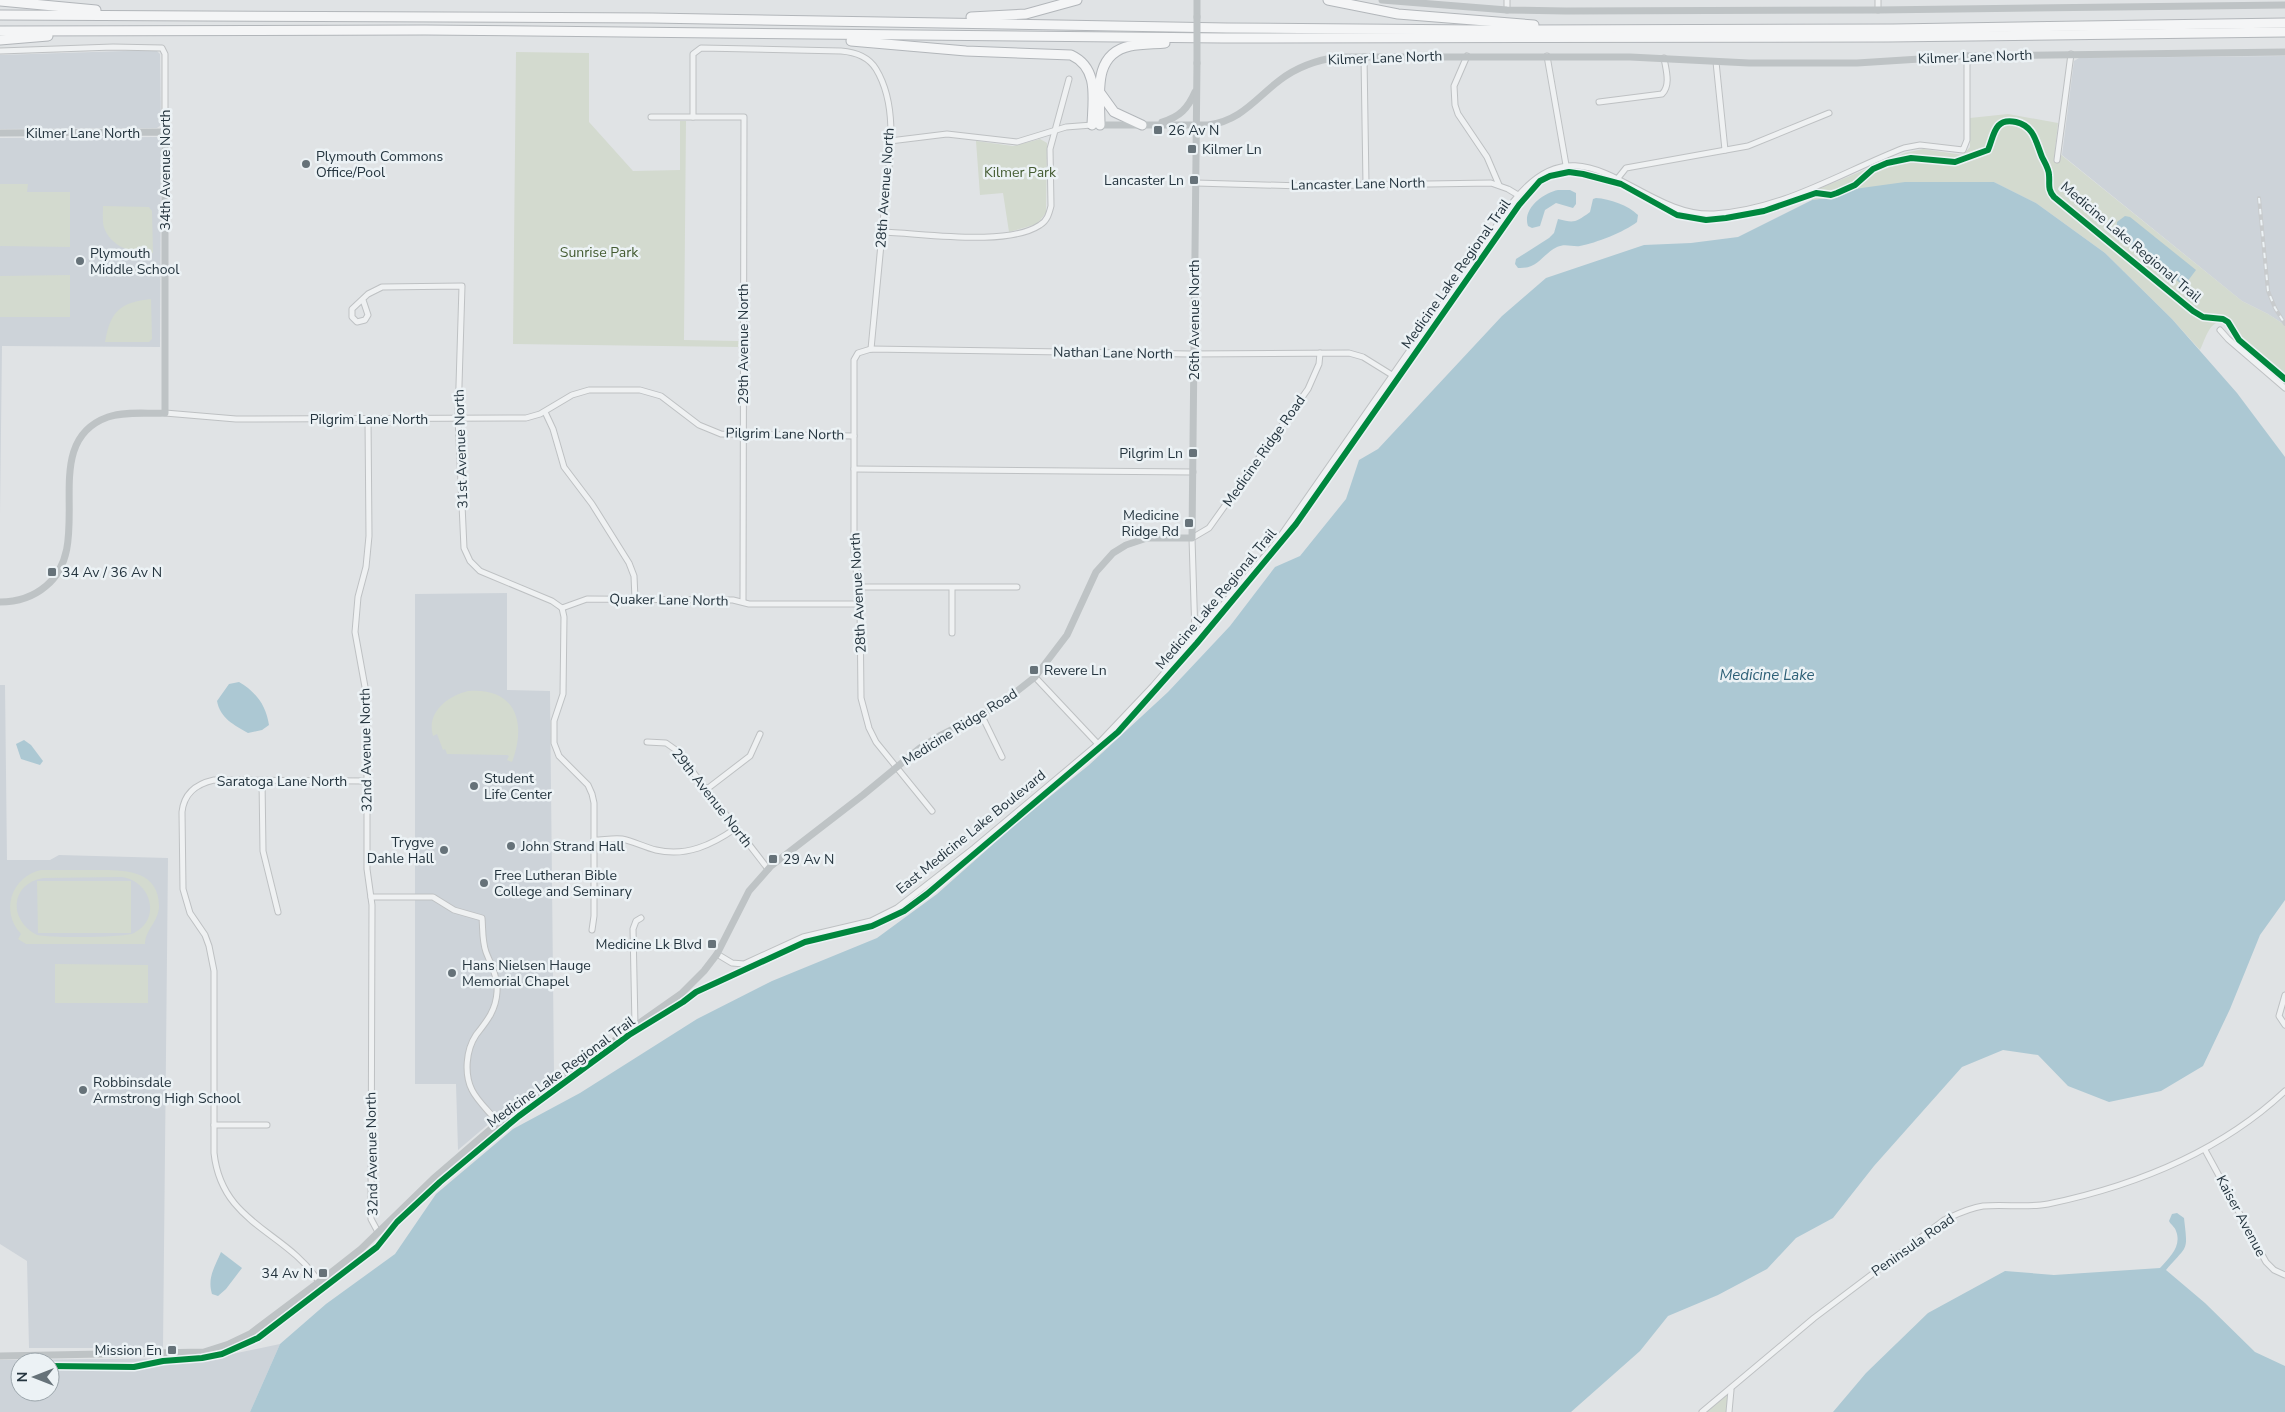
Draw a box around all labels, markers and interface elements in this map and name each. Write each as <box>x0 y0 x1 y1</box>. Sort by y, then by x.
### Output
street label: Kilmer Lane North <box>1917 46 2033 68</box>
street label: Kilmer Lane North <box>1327 47 1443 69</box>
street label: 34th Avenue North <box>156 110 175 230</box>
place label: 26 Av N <box>1168 121 1219 140</box>
street label: Kilmer Lane North <box>26 124 140 143</box>
marker: 26 Av N <box>1152 124 1164 136</box>
street label: 28th Avenue North <box>871 127 899 249</box>
place label: Kilmer Ln <box>1202 140 1262 159</box>
marker: Kilmer Ln <box>1186 143 1198 155</box>
place label: Plymouth Commons Office/Pool <box>316 147 444 182</box>
marker: Plymouth Commons Office/Pool <box>300 158 312 170</box>
park label: Kilmer Park <box>984 163 1057 182</box>
place label: Lancaster Ln <box>1104 171 1184 190</box>
street label: Lancaster Lane North <box>1290 173 1426 195</box>
marker: Lancaster Ln <box>1188 174 1200 186</box>
street label: Medicine Lake Regional Trail <box>2056 177 2206 307</box>
street label: Medicine Lake Regional Trail <box>1397 195 1515 353</box>
park label: Sunrise Park <box>560 243 639 262</box>
place label: Plymouth Middle School <box>90 244 180 279</box>
marker: Plymouth Middle School <box>74 255 86 267</box>
street label: 26th Avenue North <box>1185 260 1204 380</box>
street label: 29th Avenue North <box>734 284 753 404</box>
street label: Nathan Lane North <box>1053 342 1173 364</box>
street label: 31st Avenue North <box>449 389 473 509</box>
street label: Medicine Ridge Road <box>1218 391 1310 511</box>
street label: Pilgrim Lane North <box>310 410 428 429</box>
street label: Pilgrim Lane North <box>726 423 844 445</box>
place label: Pilgrim Ln <box>1119 444 1183 463</box>
marker: Pilgrim Ln <box>1187 447 1199 459</box>
place label: Medicine Ridge Rd <box>1122 506 1179 541</box>
marker: Medicine Ridge Rd <box>1183 517 1195 529</box>
street label: Medicine Lake Regional Trail <box>1151 524 1281 674</box>
street label: 28th Avenue North <box>845 532 871 654</box>
place label: 34 Av / 36 Av N <box>62 563 162 582</box>
marker: 34 Av / 36 Av N <box>46 566 58 578</box>
street label: Quaker Lane North <box>609 589 729 611</box>
place label: Revere Ln <box>1044 661 1107 680</box>
marker: Revere Ln <box>1028 664 1040 676</box>
water label: Medicine Lake <box>1719 665 1815 685</box>
street label: Medicine Ridge Road <box>899 684 1021 770</box>
street label: 32nd Avenue North <box>355 688 377 812</box>
street label: 29th Avenue North <box>667 745 757 851</box>
street label: East Medicine Lake Boulevard <box>892 766 1050 898</box>
place label: Student Life Center <box>484 769 552 804</box>
street label: Saratoga Lane North <box>217 772 347 791</box>
marker: Student Life Center <box>468 780 480 792</box>
place label: Trygve Dahle Hall <box>367 833 435 868</box>
place label: John Strand Hall <box>520 837 626 856</box>
marker: John Strand Hall <box>505 840 517 852</box>
marker: Trygve Dahle Hall <box>438 844 450 856</box>
place label: 29 Av N <box>783 850 834 869</box>
marker: 29 Av N <box>767 853 779 865</box>
place label: Free Lutheran Bible College and Seminary <box>494 866 633 901</box>
marker: Free Lutheran Bible College and Seminary <box>478 877 490 889</box>
place label: Medicine Lk Blvd <box>596 935 702 954</box>
marker: Medicine Lk Blvd <box>706 938 718 950</box>
place label: Hans Nielsen Hauge Memorial Chapel <box>462 956 591 991</box>
marker: Hans Nielsen Hauge Memorial Chapel <box>446 967 458 979</box>
street label: Medicine Lake Regional Trail <box>483 1011 640 1132</box>
place label: Robbinsdale Armstrong High School <box>93 1073 241 1108</box>
marker: Robbinsdale Armstrong High School <box>77 1084 89 1096</box>
street label: 32nd Avenue North <box>361 1092 383 1216</box>
street label: Kaiser Avenue <box>2212 1172 2270 1260</box>
street label: Peninsula Road <box>1868 1209 1958 1281</box>
place label: 34 Av N <box>262 1264 313 1283</box>
marker: 34 Av N <box>317 1267 329 1279</box>
place label: Mission En <box>95 1341 162 1360</box>
marker: Mission En <box>166 1344 178 1356</box>
north arrow <box>10 1352 60 1402</box>
text: N <box>13 1372 32 1382</box>

